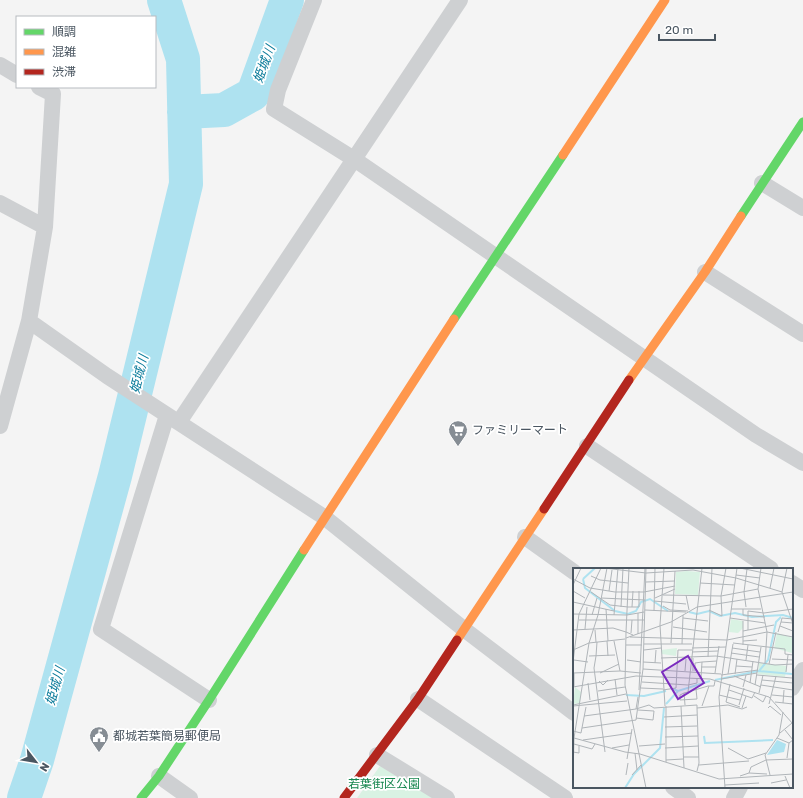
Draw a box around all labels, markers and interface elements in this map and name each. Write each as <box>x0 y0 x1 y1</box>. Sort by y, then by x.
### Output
legend <box>16 16 156 88</box>
scale bar <box>659 16 715 42</box>
text: 20 m <box>665 23 693 37</box>
text: 順調 <box>52 25 76 39</box>
water label: 姫城川 <box>250 41 278 85</box>
text: 混雑 <box>52 45 76 59</box>
text: 渋滞 <box>52 65 76 79</box>
water label: 姫城川 <box>127 351 151 395</box>
supermarket icon: ファミリーマート <box>447 419 469 447</box>
place label: ファミリーマート <box>472 423 568 437</box>
inset map <box>573 568 793 788</box>
water label: 姫城川 <box>42 663 68 707</box>
public building icon: 都城若葉簡易郵便局 <box>88 725 110 753</box>
place label: 都城若葉簡易郵便局 <box>113 729 221 743</box>
north arrow <box>16 742 56 782</box>
text: N <box>36 760 52 774</box>
park label: 若葉街区公園 <box>348 777 420 791</box>

